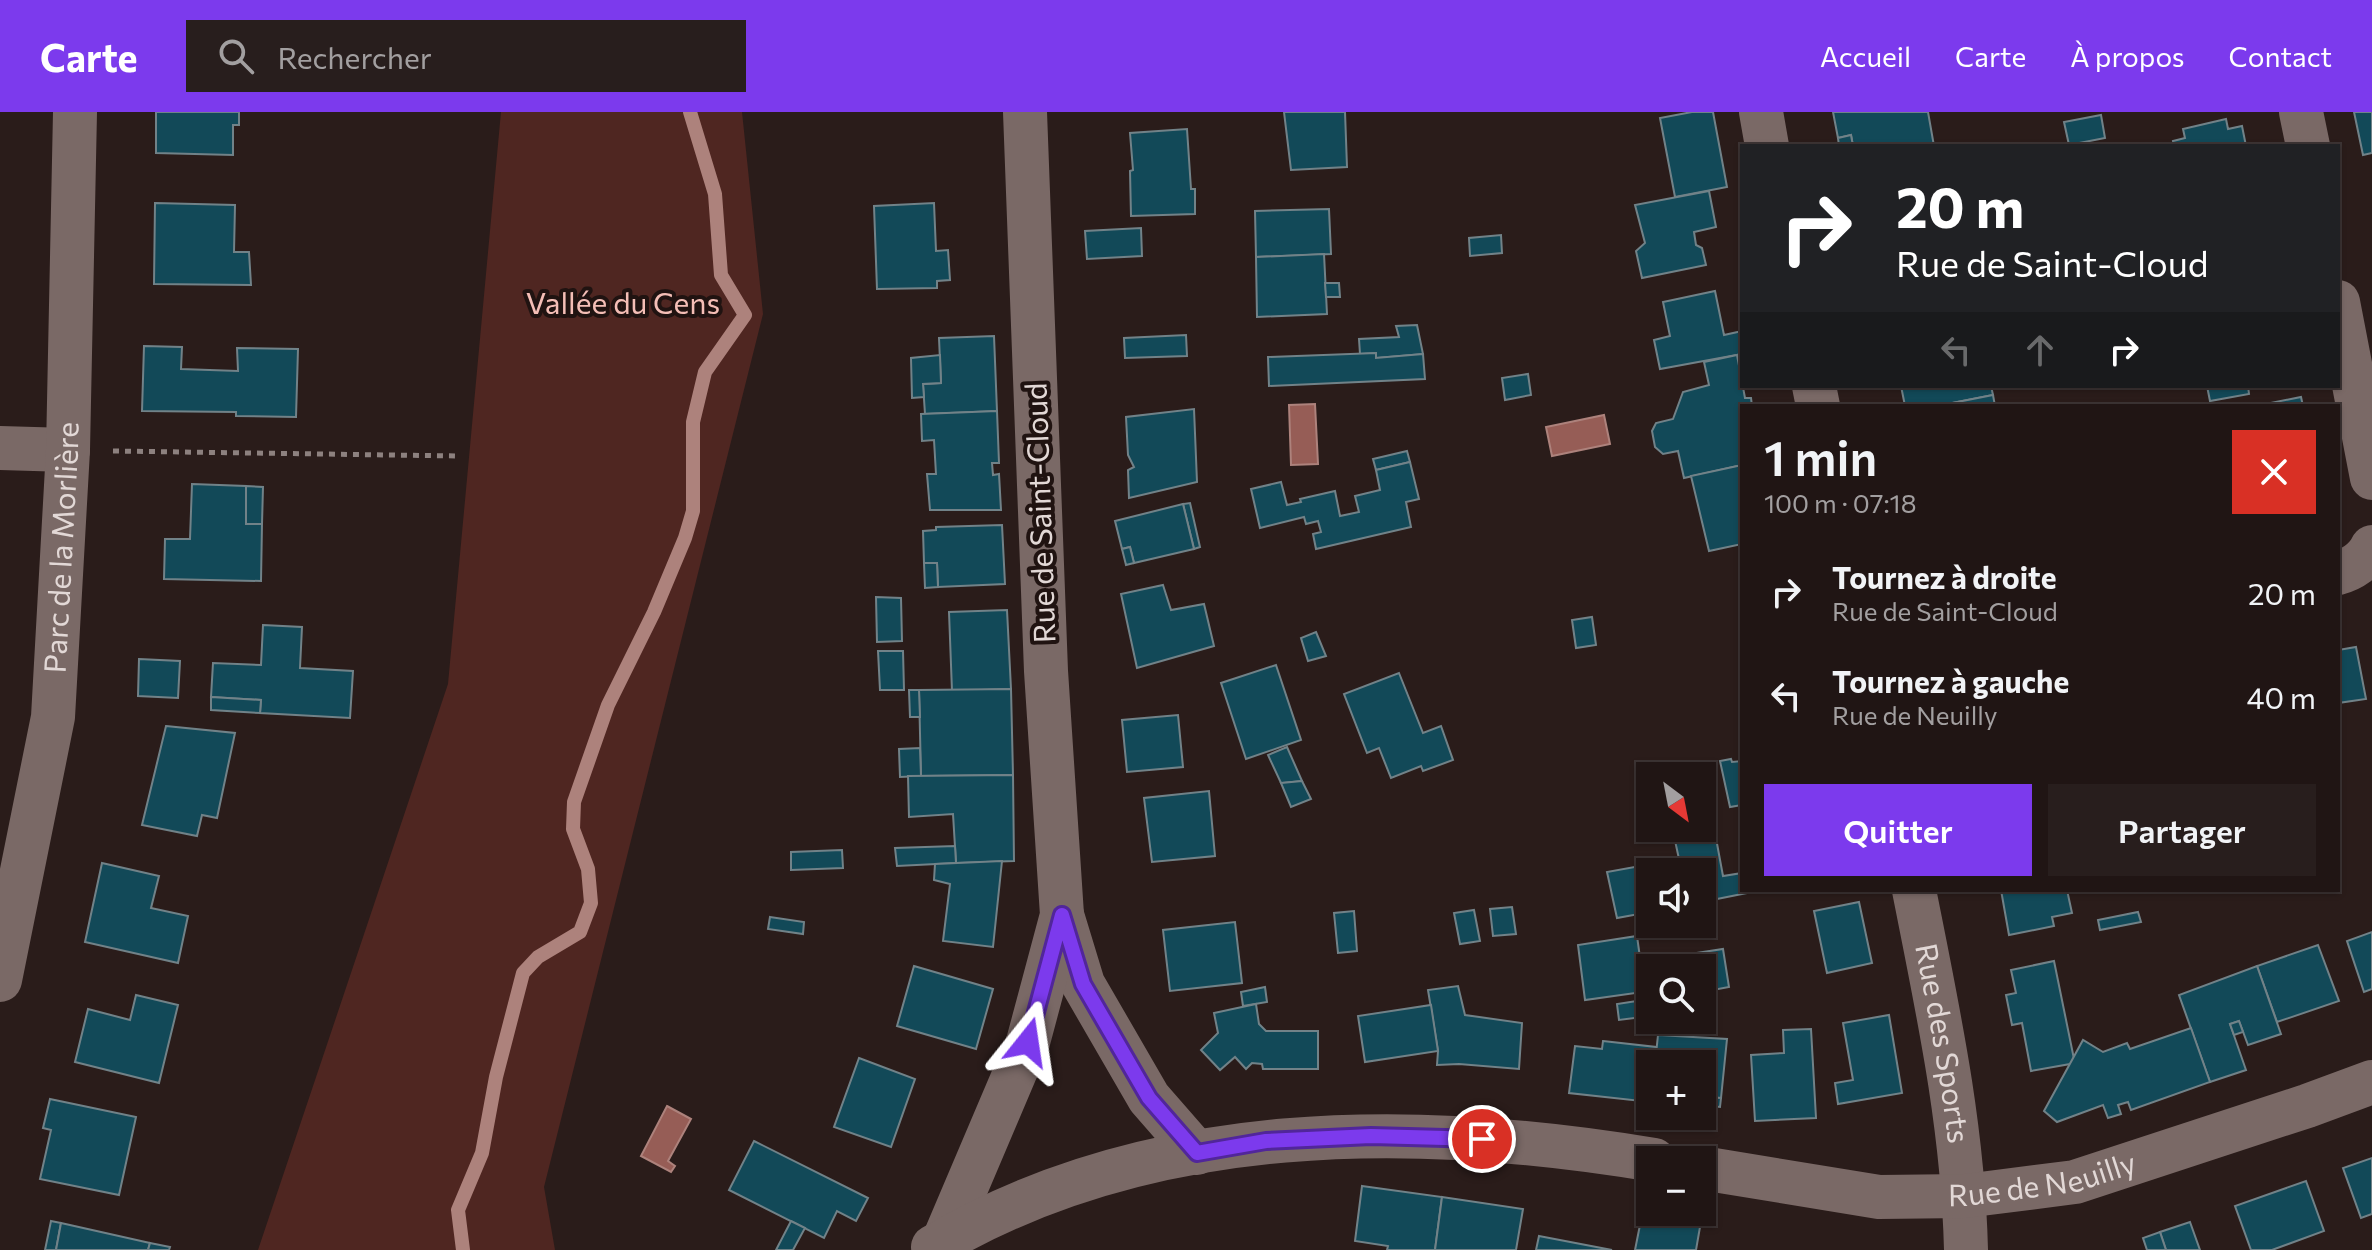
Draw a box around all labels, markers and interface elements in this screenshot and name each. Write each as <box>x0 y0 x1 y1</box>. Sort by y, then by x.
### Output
search box <box>186 20 746 92</box>
text: Carte <box>40 33 138 80</box>
icon: search <box>214 34 258 78</box>
text: Rechercher <box>278 38 432 75</box>
text: Accueil <box>1820 39 1911 73</box>
text: Carte <box>1955 39 2026 73</box>
text: À propos <box>2070 39 2185 73</box>
text: Contact <box>2229 39 2332 73</box>
text: 20 m <box>1896 171 2024 240</box>
icon: right <box>1764 176 1868 280</box>
text: Rue de Saint-Cloud <box>1896 240 2209 284</box>
park label: Vallée du Cens <box>526 283 720 320</box>
icon: left <box>1934 328 1978 372</box>
icon: ahead <box>2018 328 2062 372</box>
icon: right <box>2102 328 2146 372</box>
street label: Rue de Saint-Cloud <box>1015 382 1062 644</box>
street label: Parc de la Morlière <box>34 421 85 674</box>
text: 1 min <box>1764 427 1877 486</box>
button: close <box>2232 430 2316 514</box>
text: 100 m · 07:18 <box>1764 487 1916 518</box>
text: Tournez à droite <box>1832 558 2056 595</box>
icon: right <box>1764 570 1808 614</box>
text: 20 m <box>2248 574 2316 611</box>
text: Rue de Saint-Cloud <box>1832 595 2058 626</box>
text: Tournez à gauche <box>1832 662 2069 699</box>
icon: left <box>1764 674 1808 718</box>
text: 40 m <box>2247 678 2316 715</box>
text: Rue de Neuilly <box>1832 699 1997 730</box>
north arrow <box>1636 762 1716 842</box>
map controls <box>1636 762 1716 1226</box>
button: Quitter <box>1764 784 2032 876</box>
button: Partager <box>2048 784 2316 876</box>
button: sound <box>1636 858 1716 938</box>
street label: Rue des Sports <box>1909 940 1979 1145</box>
button: search <box>1636 954 1716 1034</box>
position arrow <box>986 1000 1070 1084</box>
button: + <box>1636 1050 1716 1130</box>
pin <box>1448 1105 1516 1173</box>
icon: arrive <box>1460 1117 1504 1161</box>
street label: Rue de Neuilly <box>1948 1142 2140 1212</box>
button: − <box>1636 1146 1716 1226</box>

